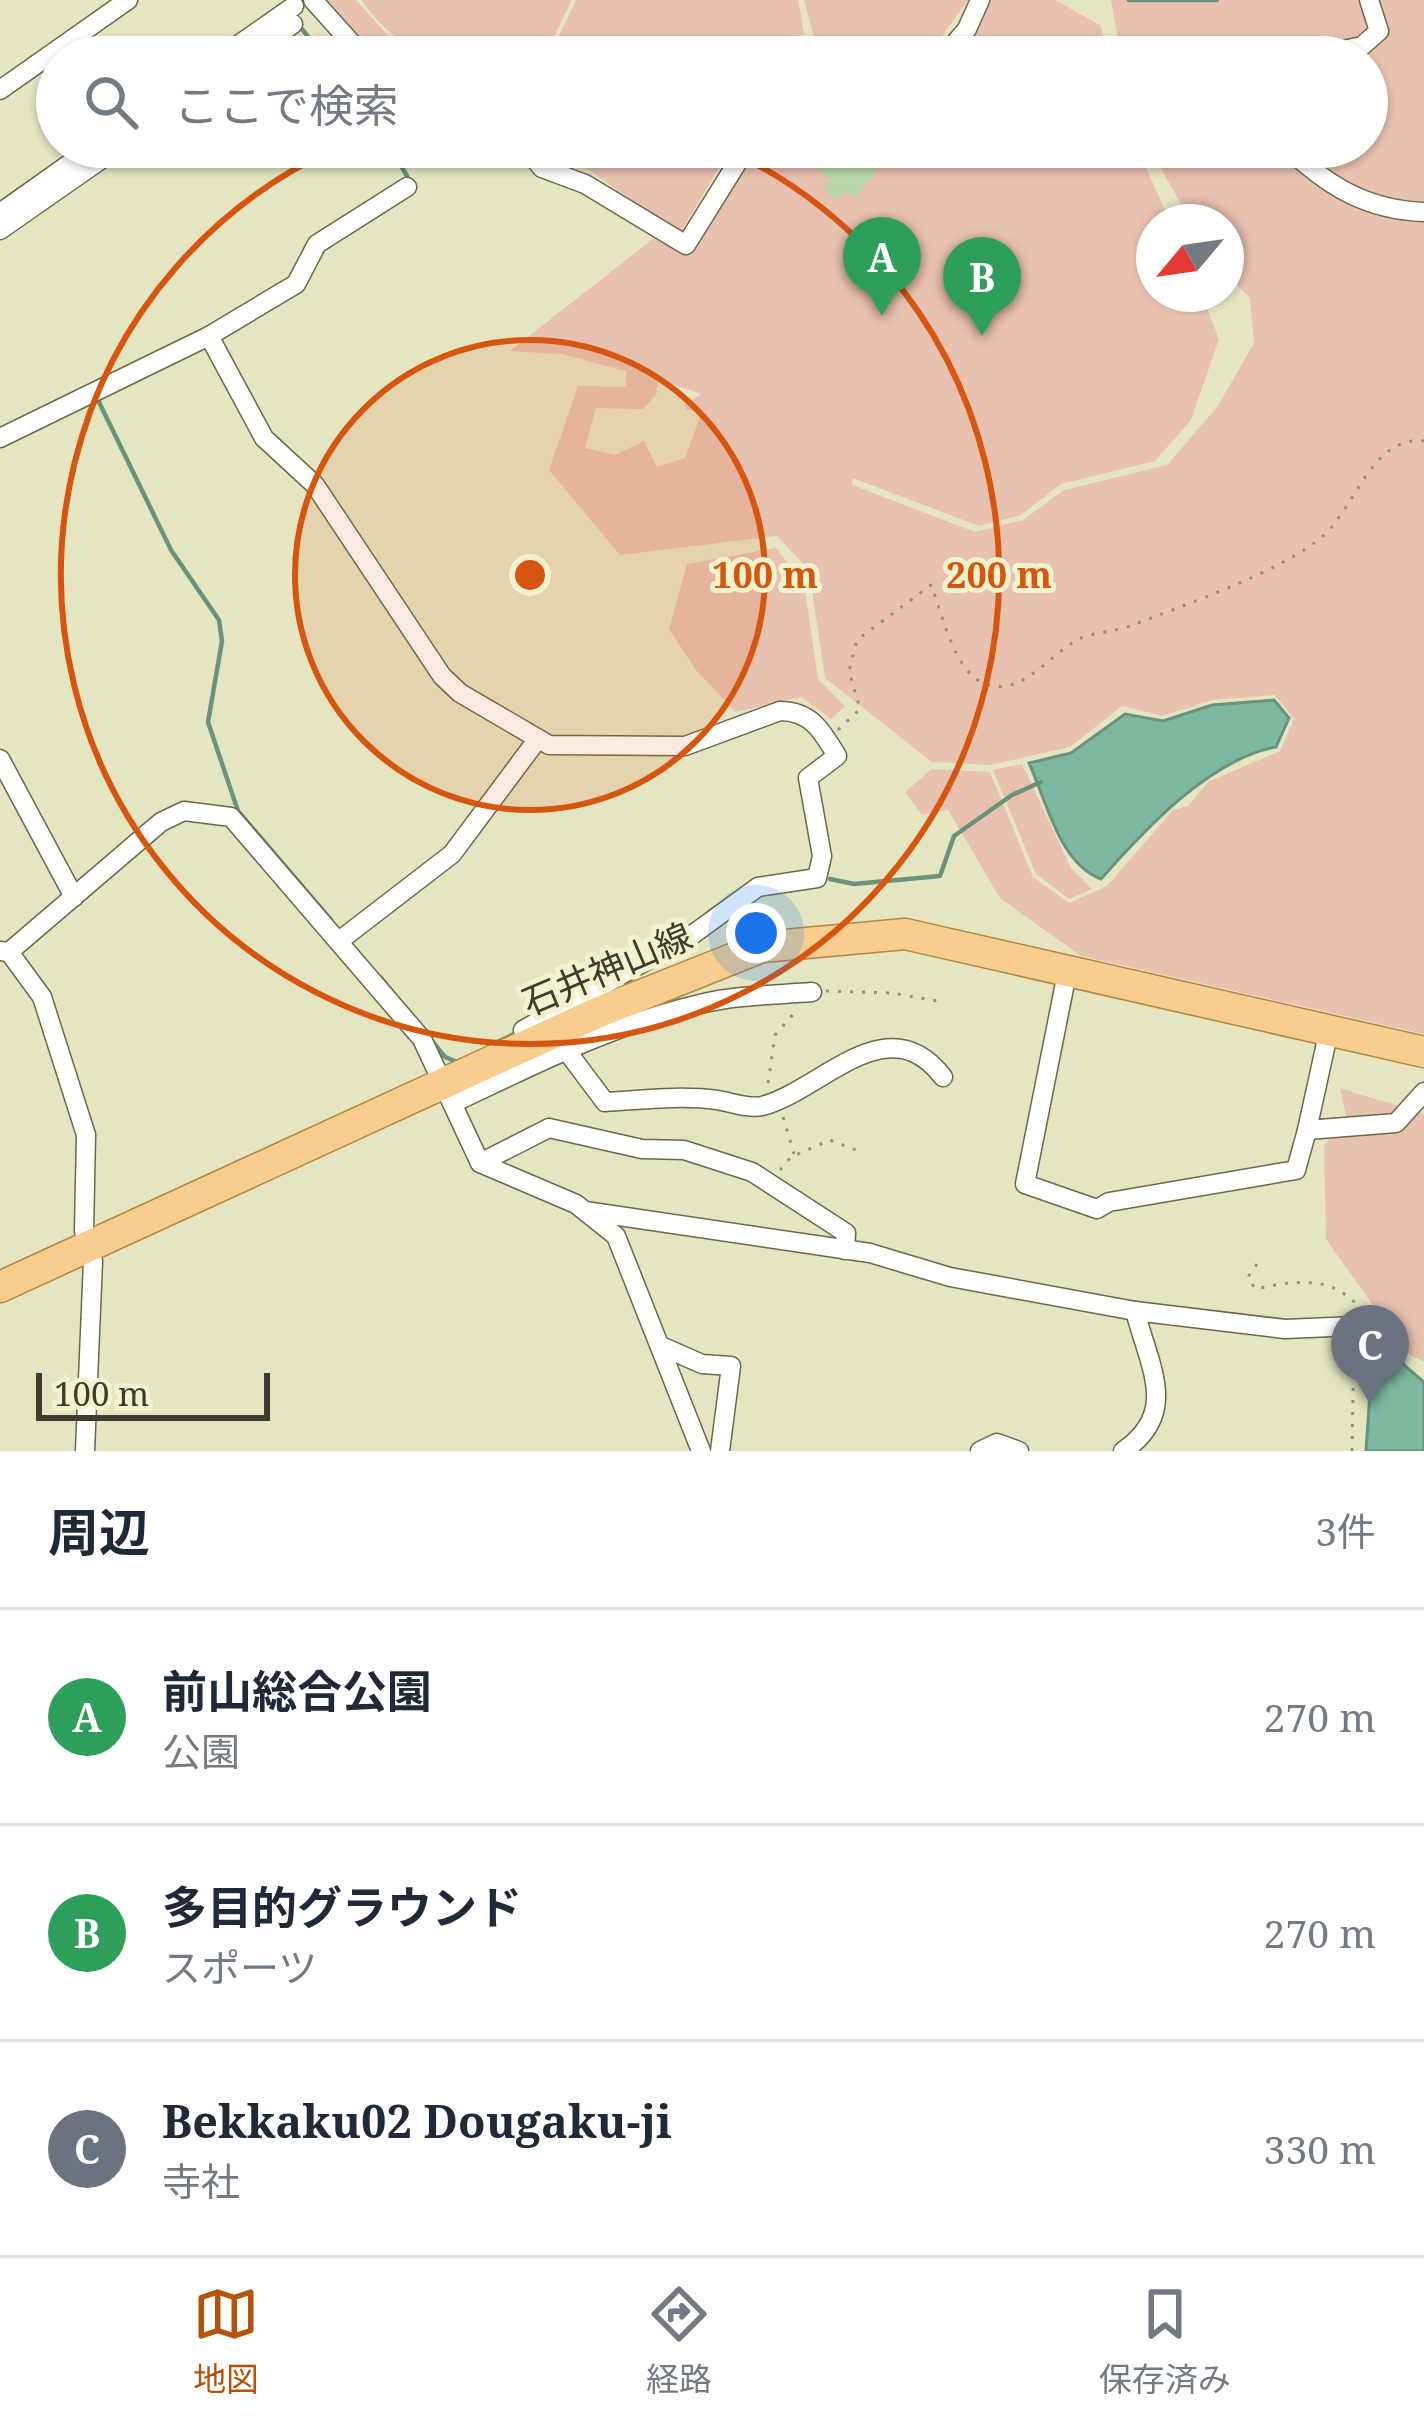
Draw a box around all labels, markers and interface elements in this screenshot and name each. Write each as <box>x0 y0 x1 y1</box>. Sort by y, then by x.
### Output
search box <box>36 36 1388 168</box>
icon: search <box>78 69 144 135</box>
text: ここで検索 <box>174 74 399 135</box>
north arrow <box>1136 204 1244 312</box>
pin: A <box>843 217 921 316</box>
pin: B <box>943 237 1021 336</box>
text: 100 m <box>712 550 818 599</box>
text: 200 m <box>946 550 1052 599</box>
centre of rings <box>509 554 551 596</box>
your location <box>726 903 786 963</box>
street label: 石井神山線 <box>514 911 699 1026</box>
pin: C <box>1331 1305 1409 1404</box>
scale bar <box>36 1367 270 1420</box>
text: 100 m <box>54 1371 149 1416</box>
text: 周辺 <box>48 1496 150 1566</box>
text: 3件 <box>1315 1504 1376 1557</box>
text: 前山総合公園 <box>162 1660 432 1721</box>
text: A <box>72 1690 102 1743</box>
text: 270 m <box>1264 1690 1376 1743</box>
text: 公園 <box>162 1724 240 1777</box>
text: 多目的グラウンド <box>162 1876 522 1937</box>
text: B <box>74 1906 100 1959</box>
text: 270 m <box>1264 1906 1376 1959</box>
text: スポーツ <box>162 1940 317 1993</box>
text: Bekkaku02 Dougaku-ji <box>162 2090 672 2151</box>
text: C <box>74 2122 100 2175</box>
text: 330 m <box>1264 2122 1376 2175</box>
text: 寺社 <box>162 2154 240 2207</box>
tab: 地図 <box>193 2281 259 2401</box>
tab: 経路 <box>646 2281 712 2401</box>
tab: 保存済み <box>1099 2281 1231 2401</box>

